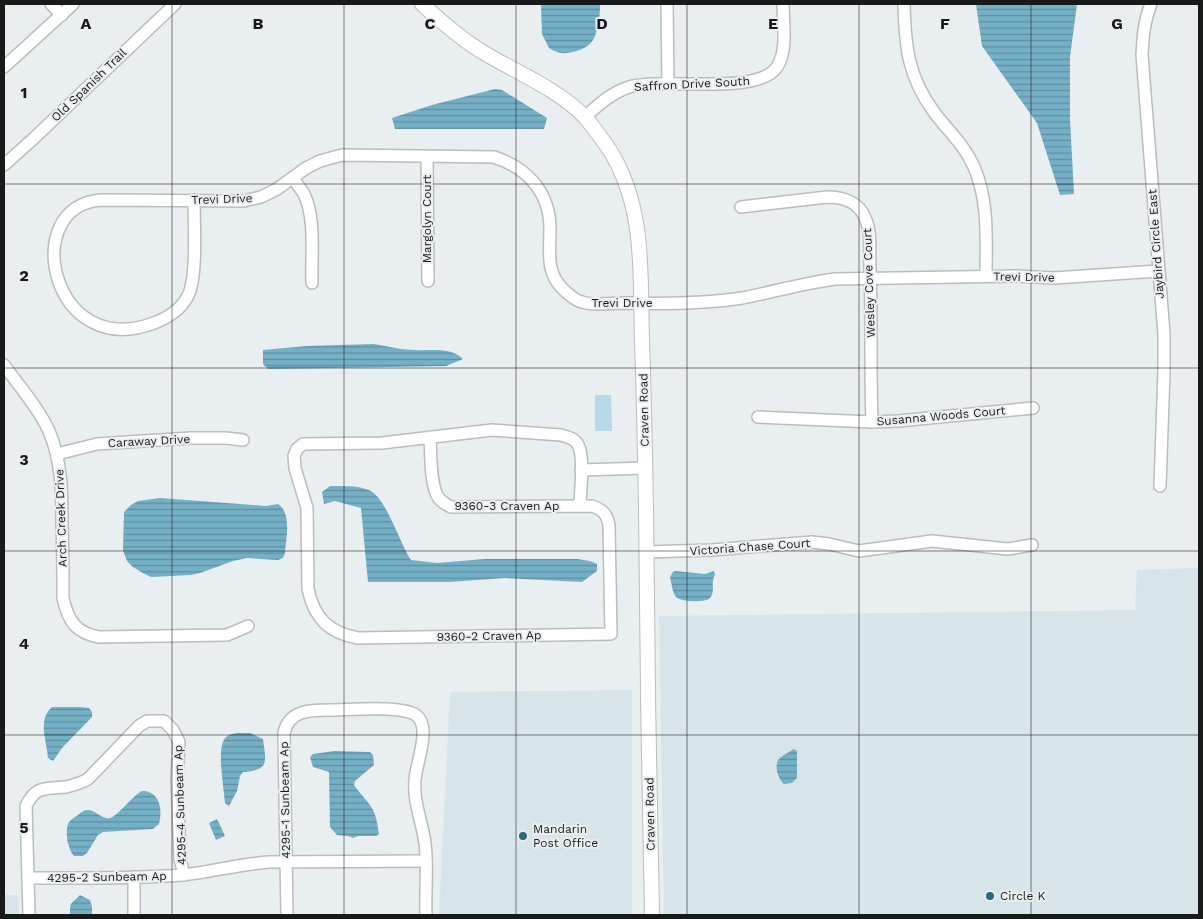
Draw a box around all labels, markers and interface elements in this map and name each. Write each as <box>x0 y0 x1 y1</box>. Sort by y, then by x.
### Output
text: A <box>81 14 92 33</box>
text: B <box>253 14 264 33</box>
text: C <box>425 14 436 33</box>
text: D <box>596 14 608 33</box>
text: E <box>768 14 778 33</box>
text: F <box>940 14 950 33</box>
text: G <box>1111 14 1123 33</box>
street label: Old Spanish Trail <box>48 45 130 124</box>
street label: Saffron Drive South <box>634 74 750 94</box>
text: 1 <box>21 83 27 102</box>
street label: Margolyn Court <box>420 175 434 263</box>
street label: Jaybird Circle East <box>1145 189 1167 299</box>
street label: Trevi Drive <box>191 191 253 207</box>
street label: Wesley Cove Court <box>860 228 878 338</box>
text: 2 <box>19 266 29 285</box>
street label: Trevi Drive <box>993 269 1055 285</box>
street label: Trevi Drive <box>591 296 653 310</box>
street label: Craven Road <box>636 373 652 447</box>
street label: Susanna Woods Court <box>876 403 1006 429</box>
street label: Caraway Drive <box>107 432 191 450</box>
text: 3 <box>19 450 29 469</box>
street label: Arch Creek Drive <box>52 469 70 567</box>
street label: 9360-3 Craven Ap <box>454 499 560 513</box>
street label: Victoria Chase Court <box>689 536 811 558</box>
street label: 9360-2 Craven Ap <box>436 628 542 644</box>
text: 4 <box>19 634 29 653</box>
street label: 4295-1 Sunbeam Ap <box>277 741 293 859</box>
street label: 4295-4 Sunbeam Ap <box>171 745 189 865</box>
street label: Craven Road <box>642 777 658 851</box>
text: 5 <box>19 818 29 837</box>
place label: Mandarin Post Office <box>533 822 598 850</box>
marker: Mandarin Post Office <box>517 830 529 842</box>
street label: 4295-2 Sunbeam Ap <box>47 869 167 885</box>
place label: Circle K <box>1000 889 1046 903</box>
marker: Circle K <box>984 890 996 902</box>

